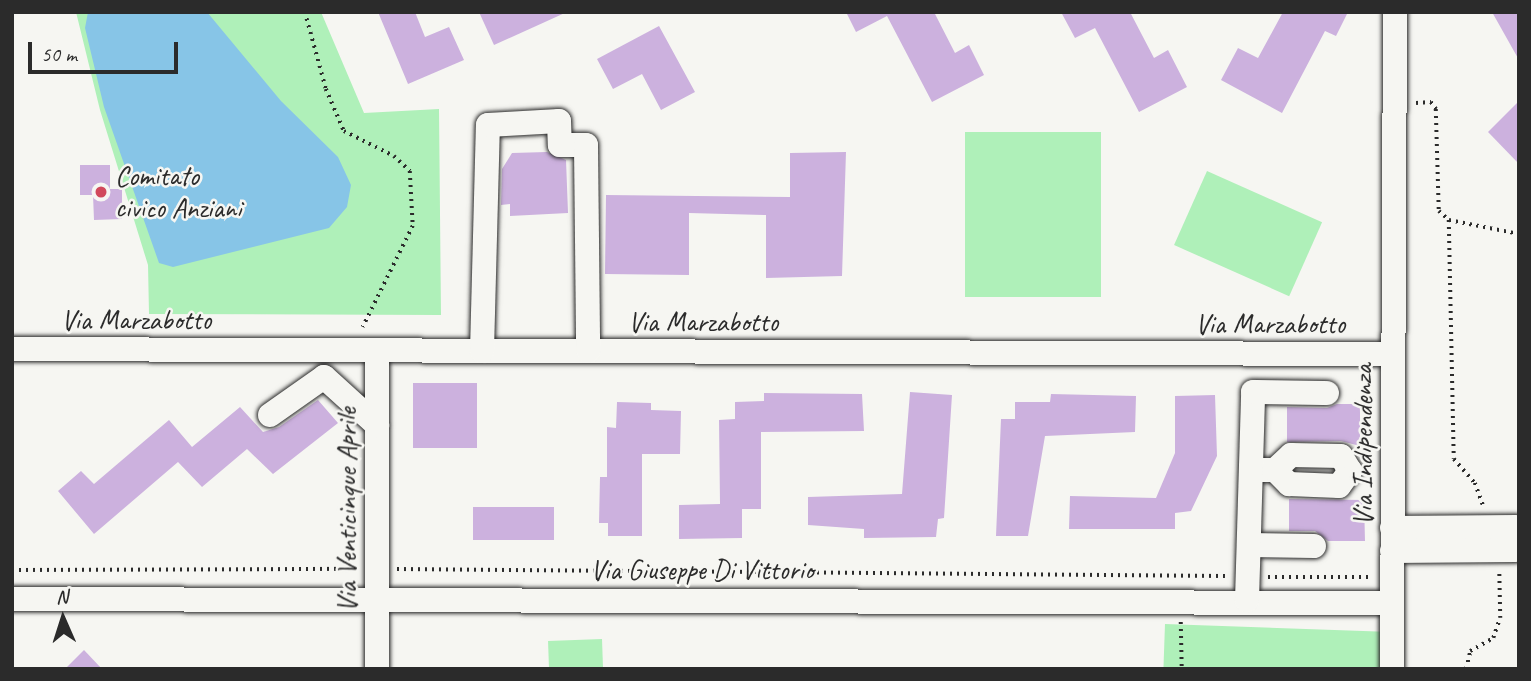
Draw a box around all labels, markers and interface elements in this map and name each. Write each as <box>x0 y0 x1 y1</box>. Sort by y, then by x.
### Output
scale bar <box>32 28 182 72</box>
text: 50 m <box>41 41 77 67</box>
place label: Comitato civico Anziani <box>115 159 241 225</box>
marker: Comitato civico Anziani <box>93 184 109 200</box>
street label: Via Marzabotto <box>61 303 211 337</box>
street label: Via Marzabotto <box>628 305 778 339</box>
street label: Via Marzabotto <box>1195 307 1345 341</box>
street label: Via Indipendenza <box>1346 364 1380 526</box>
street label: Via Venticinque Aprile <box>330 408 364 612</box>
street label: Via Giuseppe Di Vittorio <box>590 553 814 587</box>
north arrow <box>28 583 98 653</box>
text: N <box>55 585 68 609</box>

